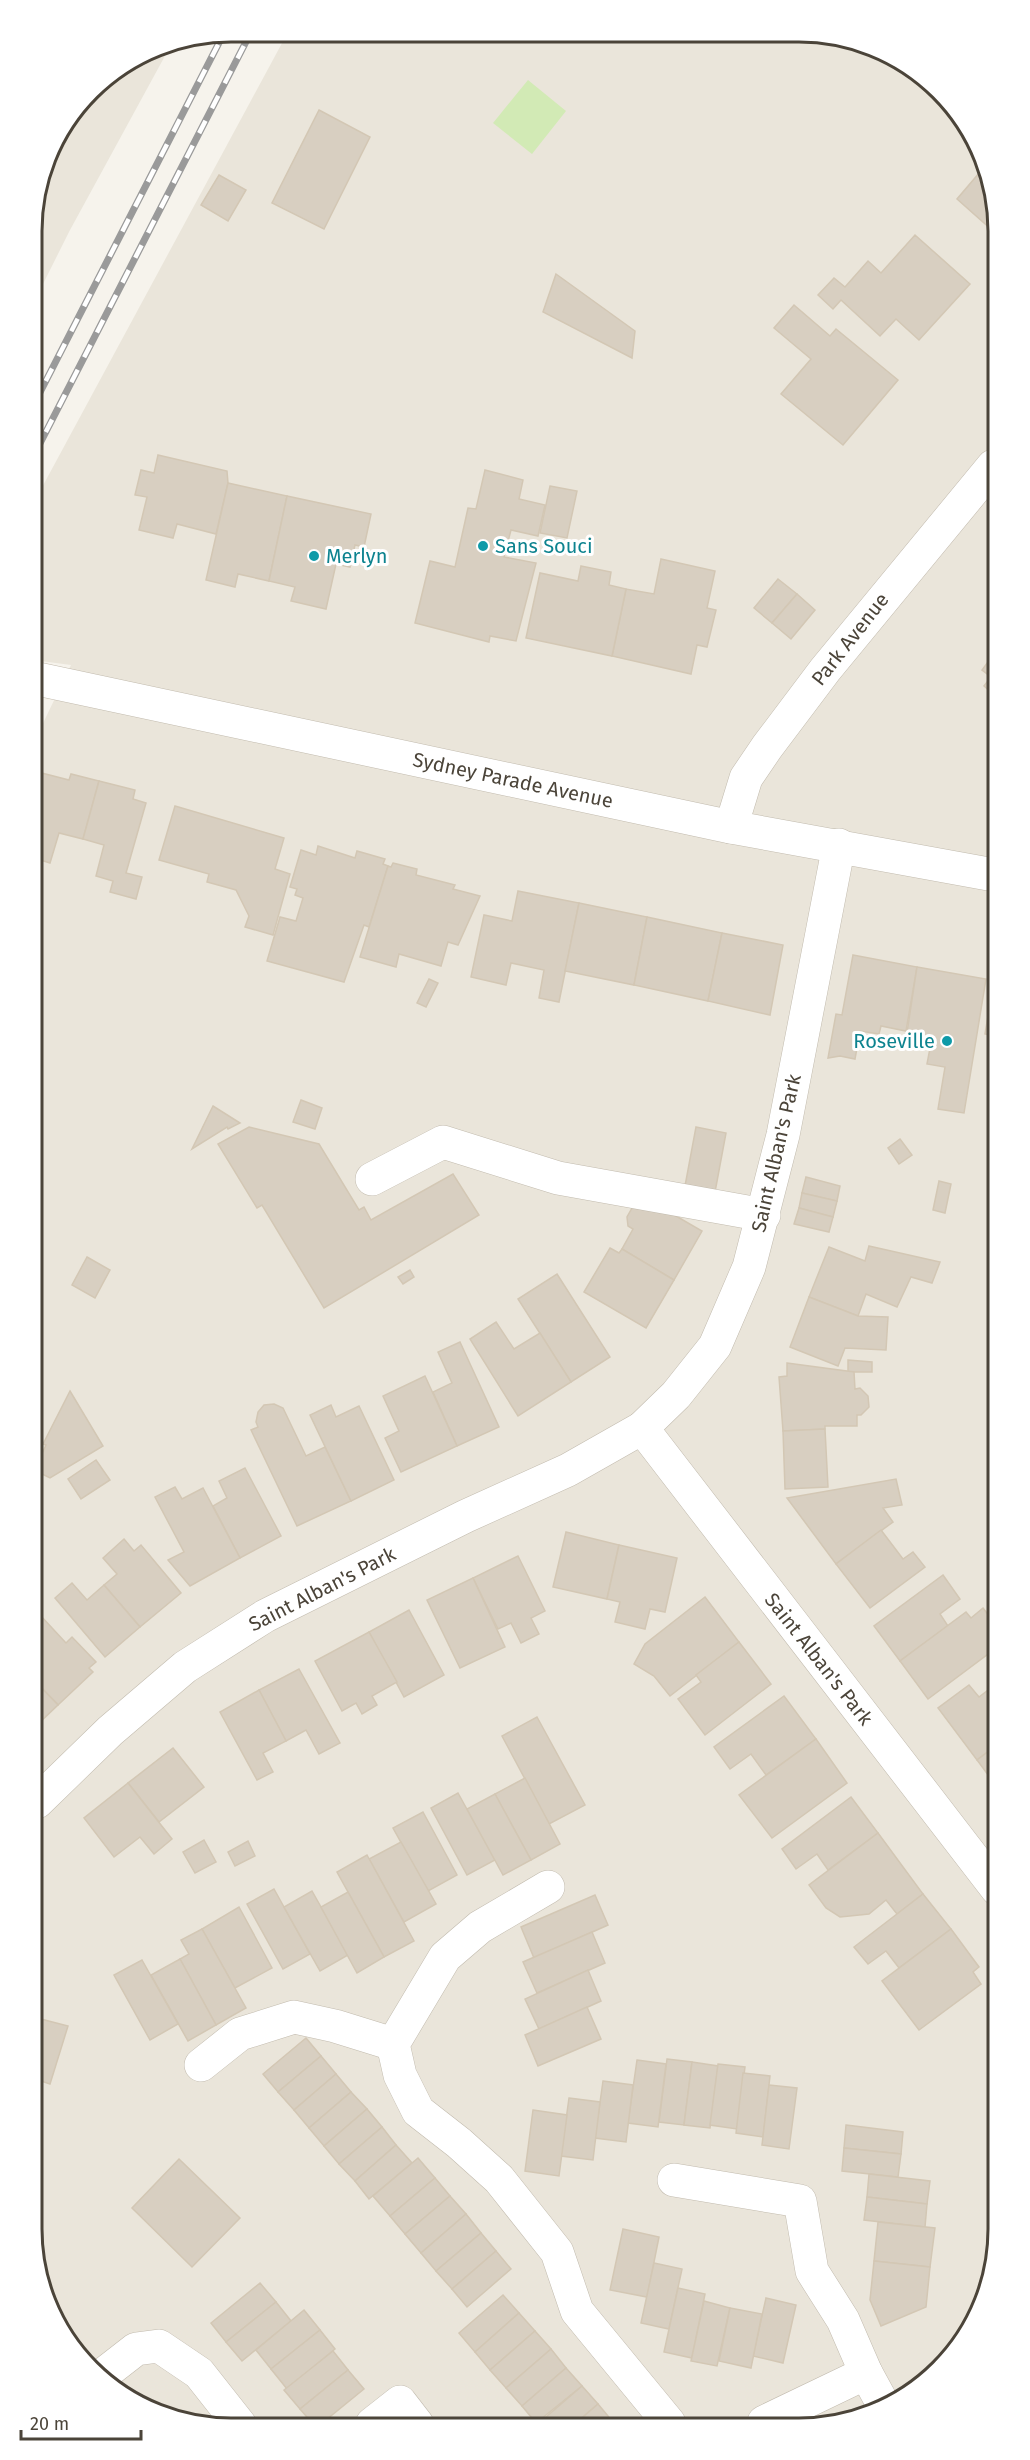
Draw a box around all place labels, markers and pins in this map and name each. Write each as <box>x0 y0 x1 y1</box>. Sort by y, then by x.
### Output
place label: Sans Souci <box>495 534 593 558</box>
marker: Sans Souci <box>476 539 490 553</box>
place label: Merlyn <box>326 544 387 568</box>
marker: Merlyn <box>307 549 321 563</box>
place label: Roseville <box>853 1029 935 1053</box>
marker: Roseville <box>940 1034 954 1048</box>

